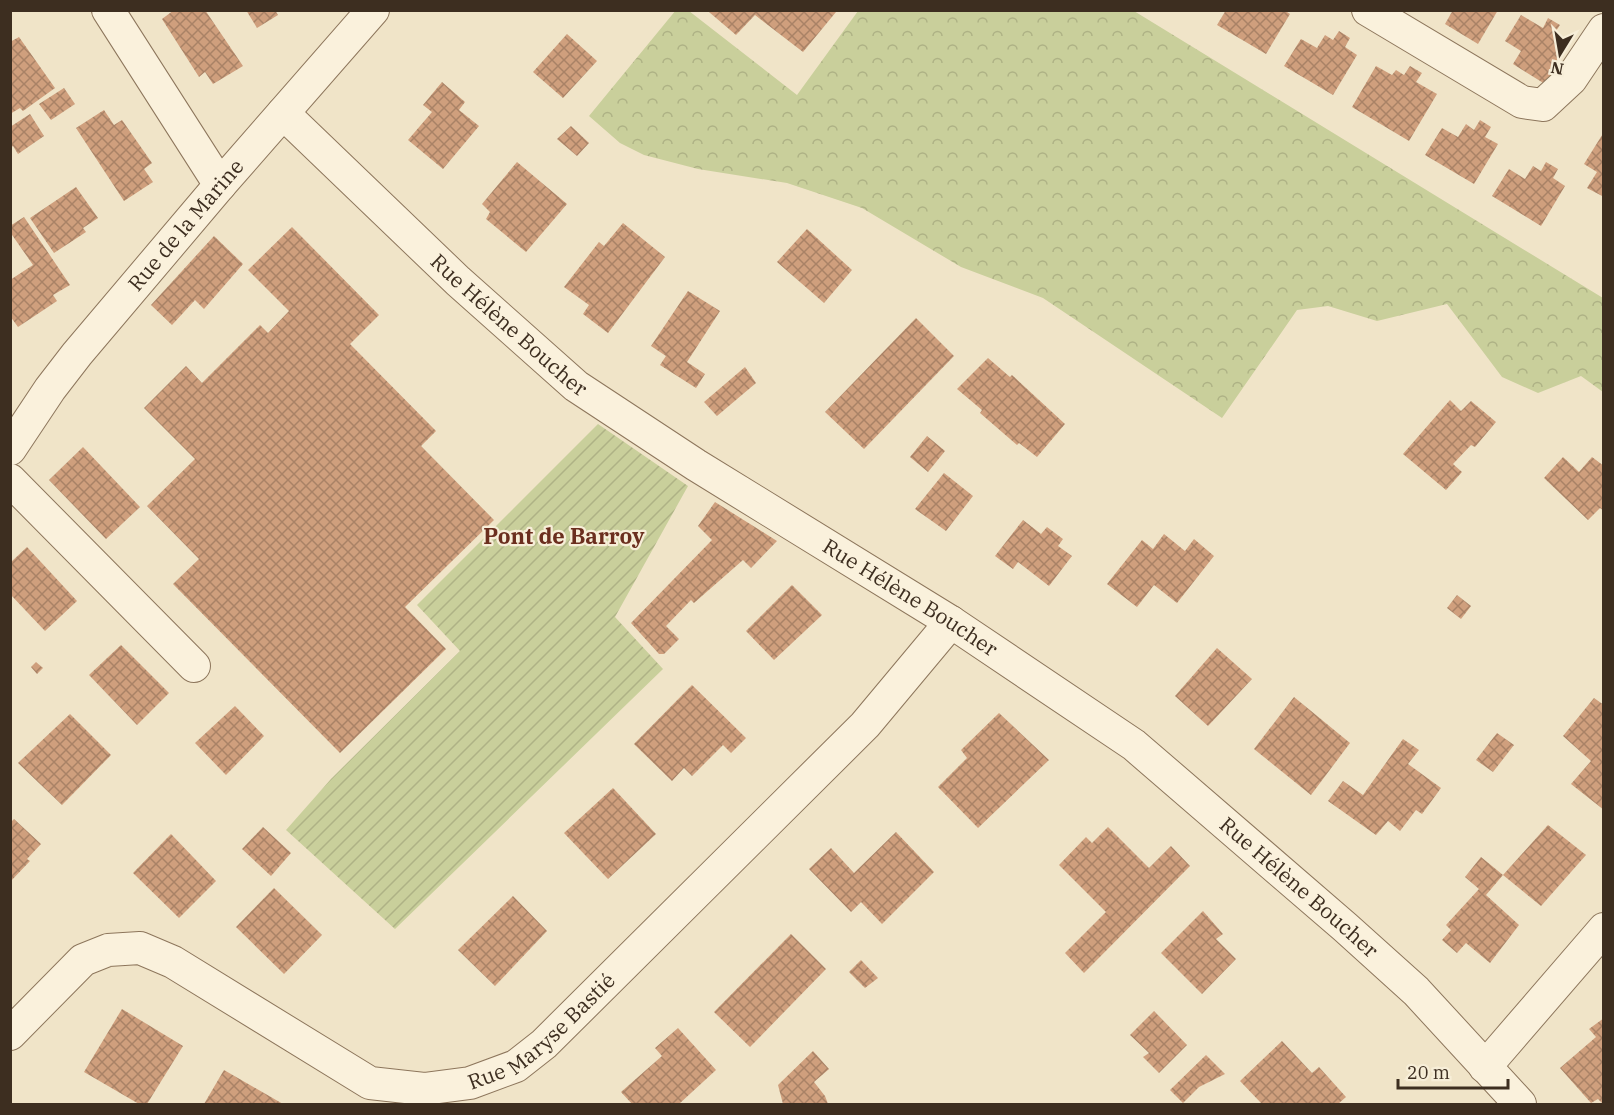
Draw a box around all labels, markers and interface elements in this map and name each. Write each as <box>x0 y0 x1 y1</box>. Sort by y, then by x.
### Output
north arrow <box>1530 24 1590 84</box>
text: N <box>1549 58 1565 80</box>
street label: Rue de la Marine <box>121 153 249 297</box>
street label: Rue Hélène Boucher <box>425 247 593 403</box>
district label: Pont de Barroy <box>483 521 645 550</box>
street label: Rue Hélène Boucher <box>818 531 1004 663</box>
street label: Rue Hélène Boucher <box>1214 810 1385 964</box>
street label: Rue Maryse Bastié <box>464 966 621 1096</box>
scale bar <box>1398 1052 1508 1090</box>
text: 20 m <box>1407 1061 1450 1084</box>

